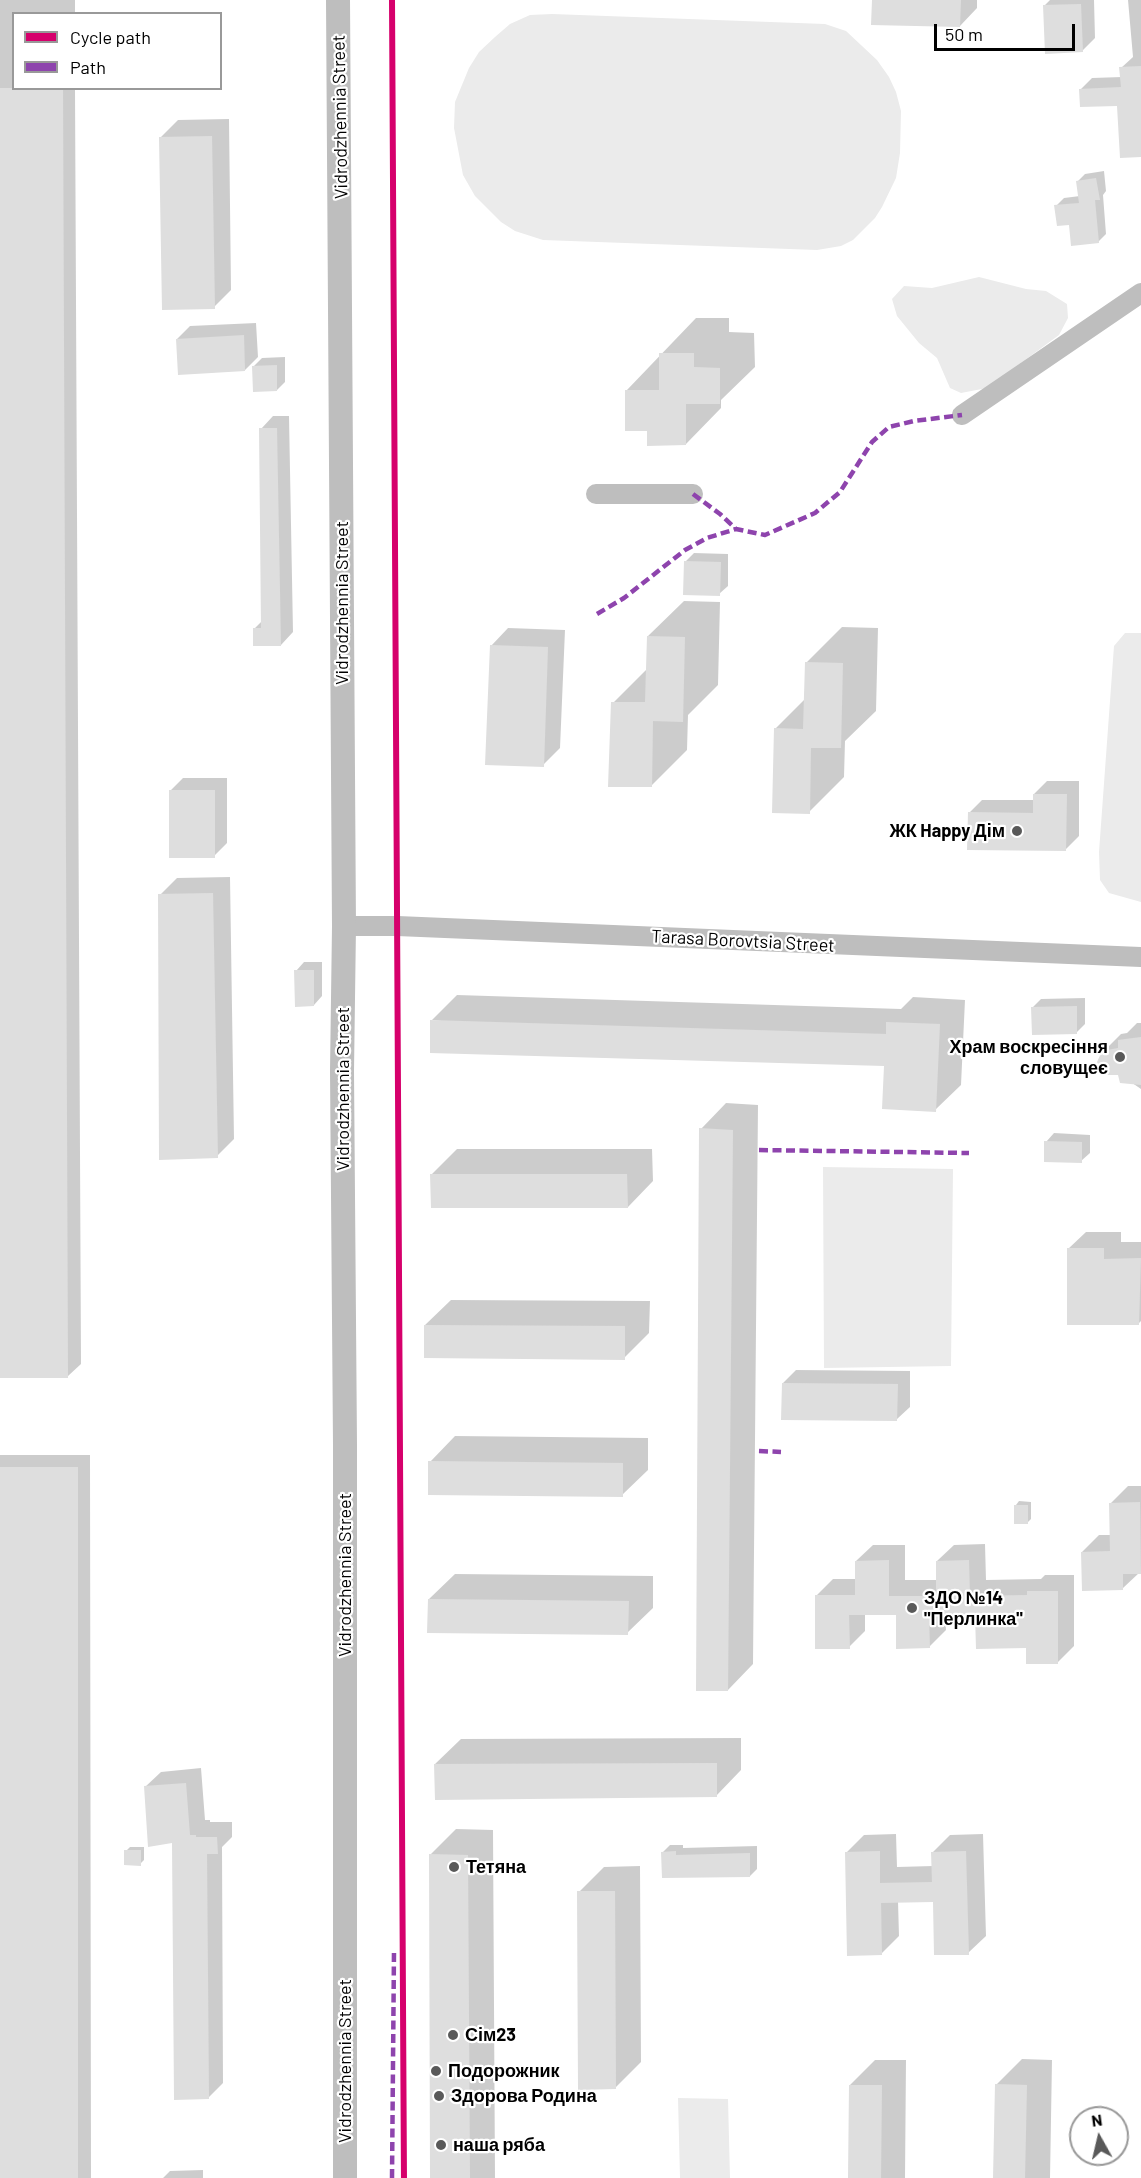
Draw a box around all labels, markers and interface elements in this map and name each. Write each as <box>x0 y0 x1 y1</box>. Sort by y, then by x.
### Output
legend <box>12 12 222 90</box>
scale bar <box>937 12 1078 50</box>
text: 50 m <box>945 23 983 45</box>
text: Cycle path <box>70 26 151 48</box>
street label: Vidrodzhennia Street <box>328 35 352 199</box>
text: Path <box>70 56 106 78</box>
street label: Vidrodzhennia Street <box>331 521 353 685</box>
place label: ЖК Happy Дім <box>889 820 1005 842</box>
marker: ЖК Happy Дім <box>1010 824 1024 838</box>
street label: Tarasa Borovtsia Street <box>651 925 835 957</box>
street label: Vidrodzhennia Street <box>332 1007 354 1171</box>
place label: Храм воскресіння словущеє <box>949 1036 1108 1078</box>
marker: Храм воскресіння словущеє <box>1113 1050 1127 1064</box>
street label: Vidrodzhennia Street <box>334 1493 356 1657</box>
place label: ЗДО №14 "Перлинка" <box>924 1587 1023 1630</box>
marker: ЗДО №14 "Перлинка" <box>905 1601 919 1615</box>
place label: Тетяна <box>466 1856 526 1878</box>
marker: Тетяна <box>447 1860 461 1874</box>
street label: Vidrodzhennia Street <box>334 1979 356 2143</box>
place label: Сім23 <box>465 2024 516 2046</box>
marker: Сім23 <box>446 2028 460 2042</box>
place label: Подорожник <box>448 2060 560 2082</box>
marker: Подорожник <box>429 2064 443 2078</box>
place label: Здорова Родина <box>451 2085 597 2107</box>
marker: Здорова Родина <box>432 2089 446 2103</box>
north arrow <box>1069 2106 1129 2166</box>
text: N <box>1090 2110 1103 2130</box>
place label: наша ряба <box>453 2134 545 2156</box>
marker: наша ряба <box>434 2138 448 2152</box>

